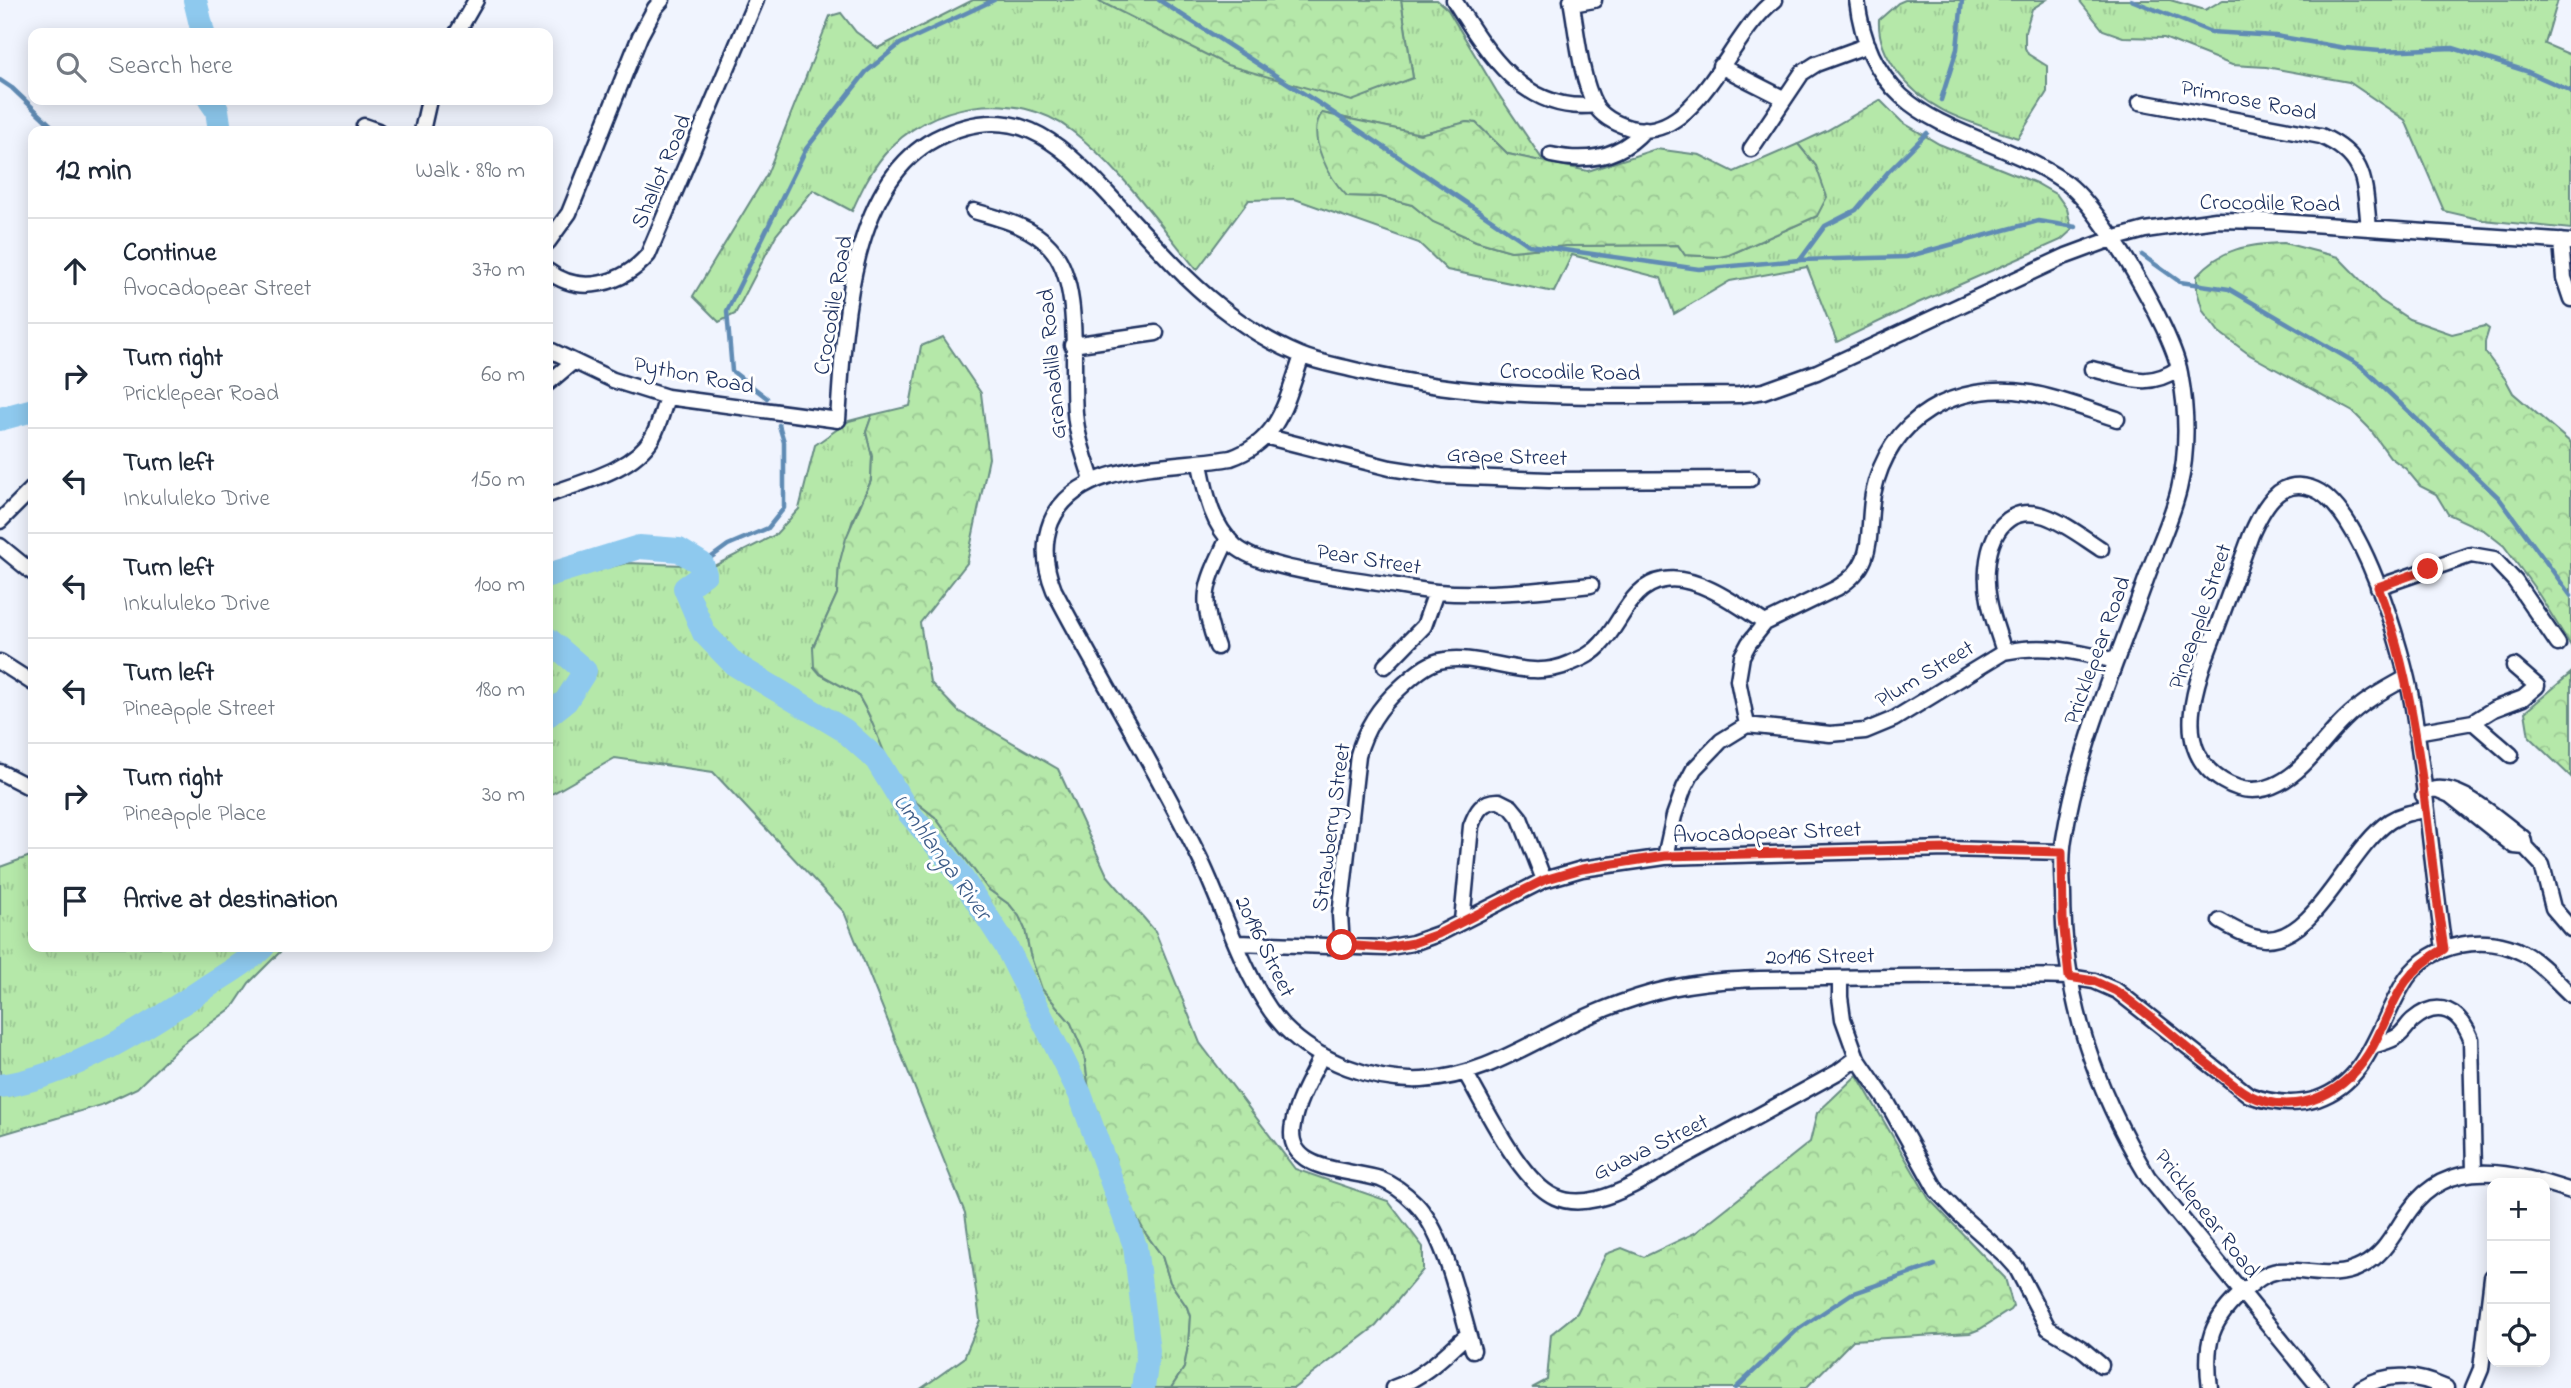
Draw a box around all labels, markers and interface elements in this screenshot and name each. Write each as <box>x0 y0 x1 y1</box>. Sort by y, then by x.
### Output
search box <box>28 28 553 105</box>
icon: search <box>52 48 90 86</box>
text: Search here <box>108 48 233 86</box>
street label: Primrose Road <box>2178 72 2319 131</box>
street label: Shallot Road <box>623 110 701 234</box>
text: 12 min <box>56 150 131 194</box>
text: Walk · 890 m <box>415 155 525 188</box>
street label: Crocodile Road <box>2199 187 2341 222</box>
street label: Crocodile Road <box>806 233 863 378</box>
text: Continue <box>123 235 216 273</box>
icon: ahead <box>56 252 94 290</box>
text: 370 m <box>472 254 525 287</box>
text: Avocadopear Street <box>123 273 312 306</box>
street label: Granadilla Road <box>1030 287 1076 440</box>
text: Turn right <box>123 340 223 378</box>
street label: Python Road <box>630 349 757 406</box>
street label: Crocodile Road <box>1499 356 1641 391</box>
icon: right <box>56 357 94 395</box>
text: 60 m <box>481 359 525 392</box>
text: Pricklepear Road <box>123 378 279 411</box>
street label: Grape Street <box>1446 439 1568 476</box>
text: Turn left <box>123 445 214 483</box>
icon: left <box>56 462 94 500</box>
text: 150 m <box>471 464 525 497</box>
text: Inkululeko Drive <box>123 483 270 516</box>
street label: Pear Street <box>1314 536 1424 585</box>
street label: Pineapple Street <box>2161 539 2242 694</box>
text: Turn left <box>123 550 214 588</box>
route end <box>2412 553 2443 584</box>
icon: left <box>56 567 94 605</box>
text: 100 m <box>474 569 525 602</box>
street label: Pricklepear Road <box>2056 572 2141 730</box>
text: Inkululeko Drive <box>123 588 270 621</box>
street label: Plum Street <box>1869 632 1981 718</box>
text: Turn left <box>123 655 214 693</box>
icon: left <box>56 672 94 710</box>
text: 180 m <box>476 674 525 707</box>
text: Pineapple Street <box>123 693 275 726</box>
street label: Strawberry Street <box>1304 741 1363 914</box>
text: Turn right <box>123 760 223 798</box>
icon: right <box>56 777 94 815</box>
text: 30 m <box>482 779 525 812</box>
water label: Umhlanga River <box>883 787 1001 930</box>
text: Pineapple Place <box>123 798 266 831</box>
street label: Avocadopear Street <box>1672 814 1862 853</box>
icon: arrive <box>56 882 94 920</box>
text: Arrive at destination <box>123 882 338 920</box>
street label: 20196 Street <box>1225 891 1303 1004</box>
route start <box>1326 929 1357 960</box>
street label: 20196 Street <box>1765 940 1875 975</box>
street label: Guava Street <box>1588 1106 1715 1190</box>
street label: Pricklepear Road <box>2145 1143 2267 1286</box>
map controls <box>2487 1178 2550 1367</box>
button: + <box>2487 1178 2550 1241</box>
button: − <box>2487 1241 2550 1304</box>
button: locate <box>2487 1304 2550 1367</box>

